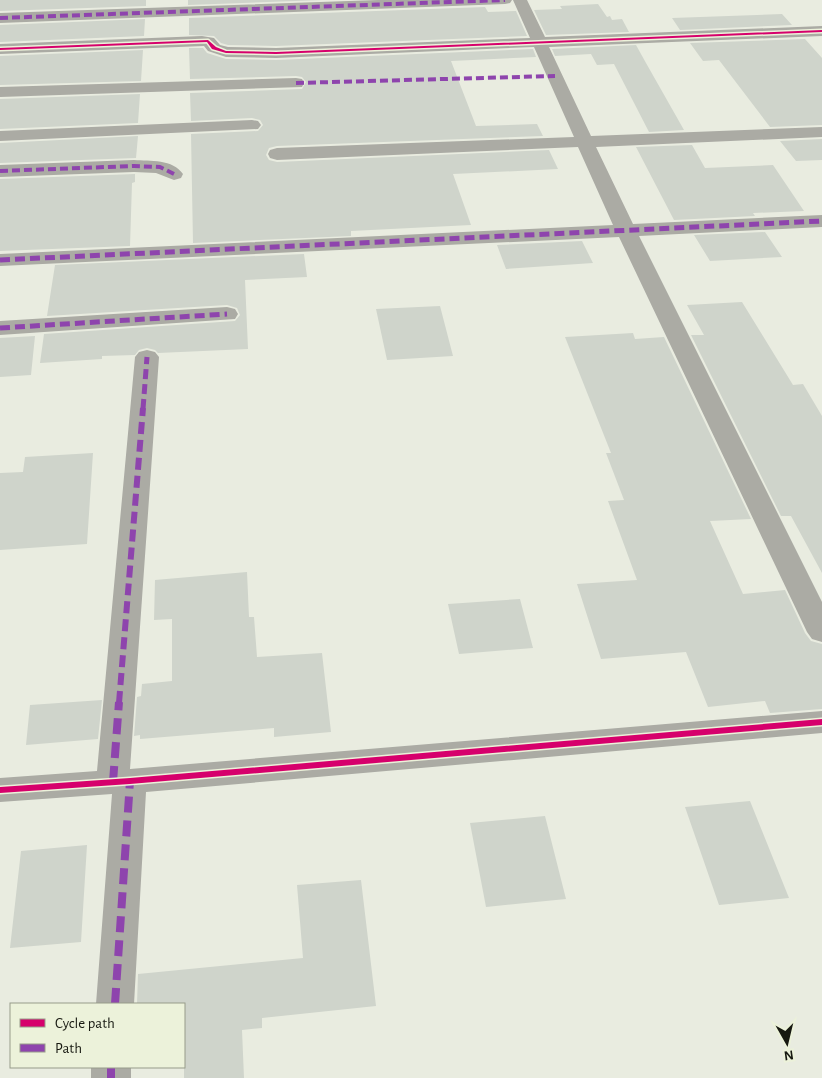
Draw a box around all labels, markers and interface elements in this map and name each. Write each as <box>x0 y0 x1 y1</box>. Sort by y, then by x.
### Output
legend <box>10 1003 185 1068</box>
text: Cycle path <box>55 1016 115 1031</box>
north arrow <box>762 1018 812 1068</box>
text: Path <box>55 1041 82 1056</box>
text: N <box>783 1047 794 1062</box>

